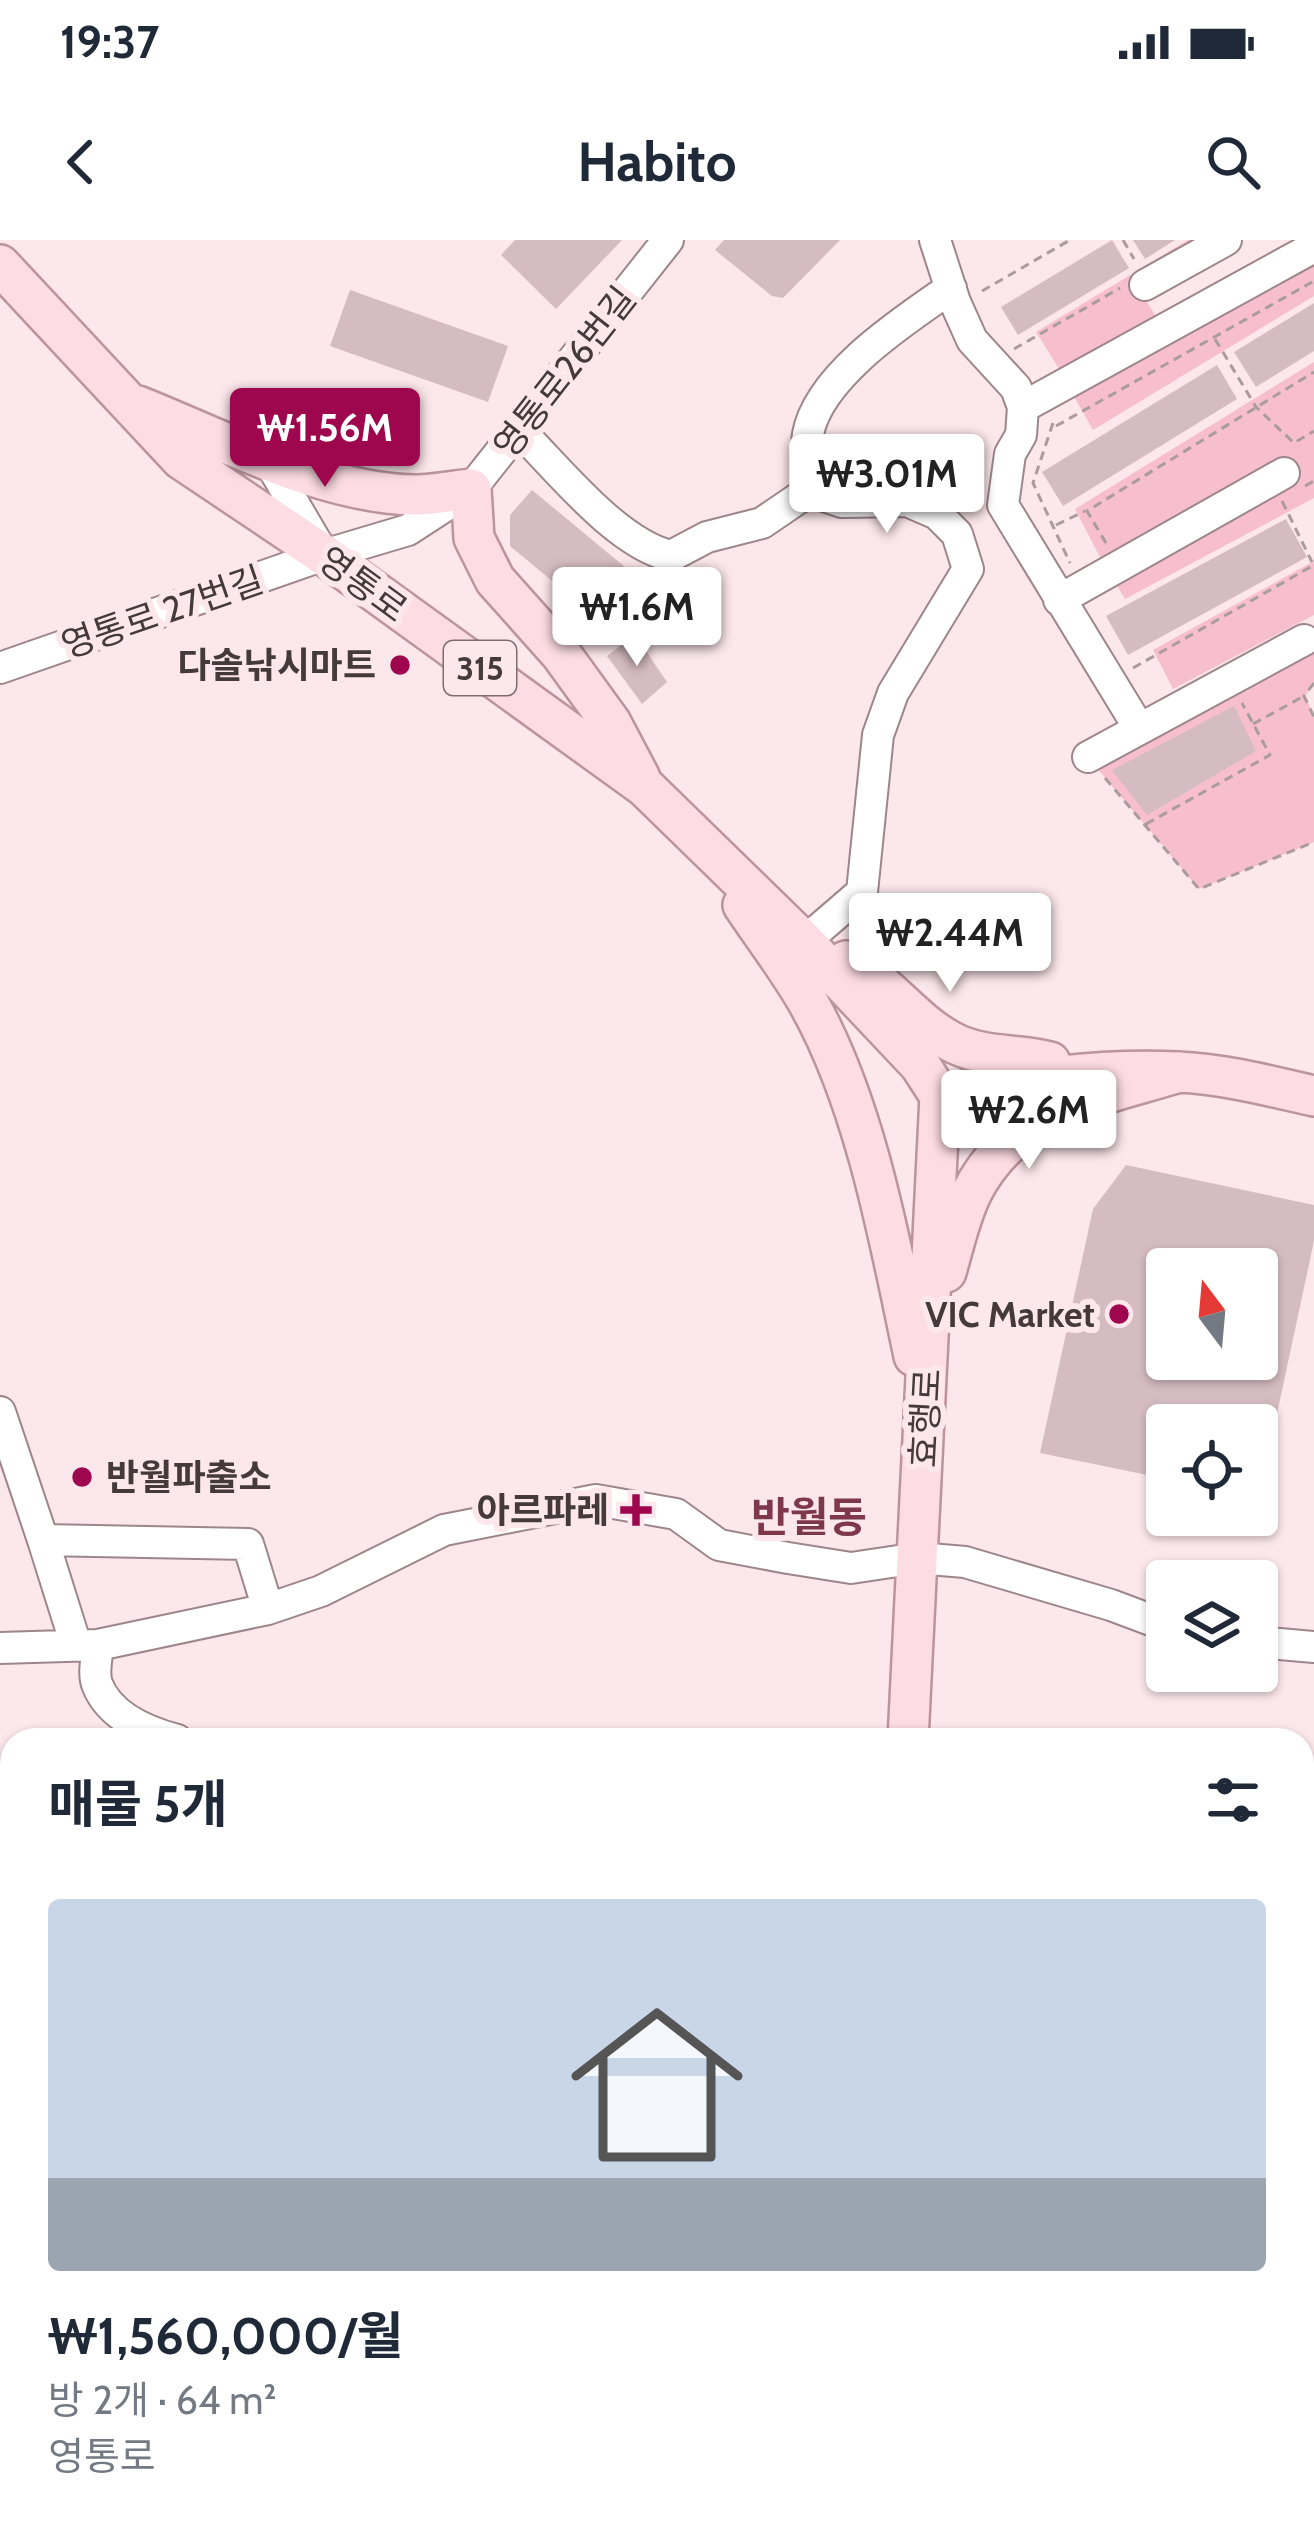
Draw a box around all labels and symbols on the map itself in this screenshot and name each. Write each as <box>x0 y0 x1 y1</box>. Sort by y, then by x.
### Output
street label: 영통로26번길 <box>484 278 644 466</box>
pin: ₩1.56M <box>227 388 423 490</box>
pin: ₩3.01M <box>789 434 985 536</box>
street label: 영통로 <box>310 537 416 631</box>
street label: 영통로 27번길 <box>55 557 269 667</box>
pin: ₩1.6M <box>553 567 721 669</box>
road number: 315 <box>444 641 516 695</box>
place label: 다솔낚시마트 <box>177 643 376 687</box>
marker: 다솔낚시마트 <box>387 652 413 678</box>
pin: ₩2.44M <box>852 893 1048 995</box>
pin: ₩2.6M <box>945 1070 1113 1172</box>
north arrow <box>1146 1248 1278 1380</box>
place label: VIC Market <box>925 1292 1095 1336</box>
marker: VIC Market <box>1106 1301 1132 1327</box>
street label: 효행로 <box>900 1367 950 1469</box>
place label: 반월파출소 <box>106 1455 272 1499</box>
marker: 반월파출소 <box>69 1464 95 1490</box>
place label: 아르파레 <box>477 1488 609 1532</box>
district label: 반월동 <box>751 1491 867 1543</box>
marker: 아르파레 <box>620 1494 652 1526</box>

